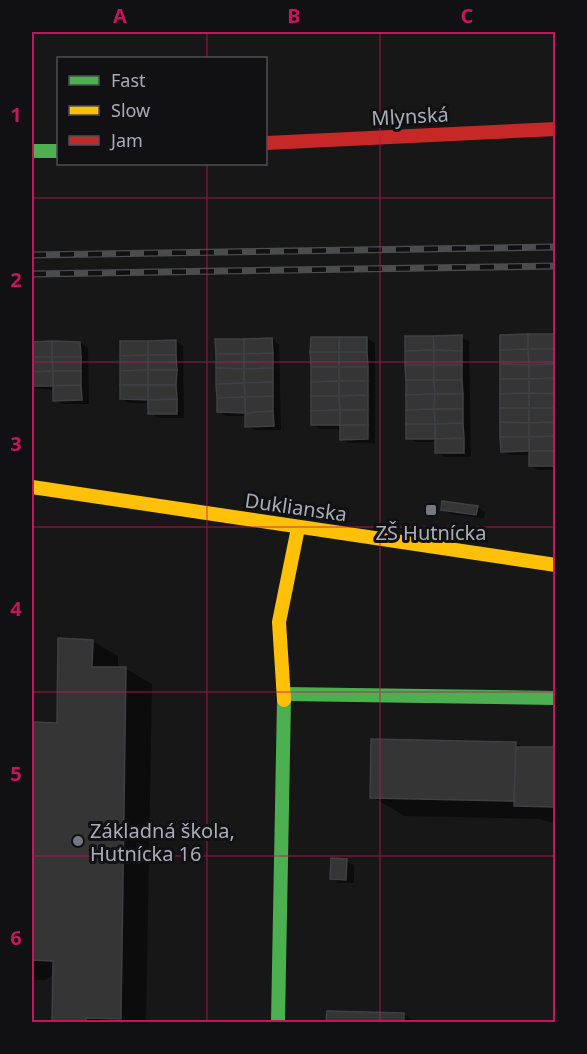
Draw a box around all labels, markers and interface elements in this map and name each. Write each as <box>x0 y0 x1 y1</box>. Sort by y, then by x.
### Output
text: A <box>113 2 127 29</box>
text: B <box>287 2 301 29</box>
text: C <box>461 2 474 29</box>
legend <box>57 57 267 165</box>
text: Fast <box>111 68 146 92</box>
text: Slow <box>111 98 150 122</box>
street label: Mlynská <box>371 100 449 132</box>
text: 1 <box>10 101 22 128</box>
text: Jam <box>109 128 143 152</box>
text: 2 <box>10 266 22 293</box>
text: 3 <box>10 430 22 457</box>
street label: Duklianska <box>243 486 349 528</box>
marker: ZŠ Hutnícka <box>424 503 438 517</box>
place label: ZŠ Hutnícka <box>375 519 487 546</box>
text: 4 <box>10 595 22 622</box>
text: 5 <box>10 760 22 787</box>
place label: Základná škola, Hutnícka 16 <box>90 817 235 867</box>
marker: Základná škola, Hutnícka 16 <box>71 834 85 848</box>
text: 6 <box>10 924 22 951</box>

